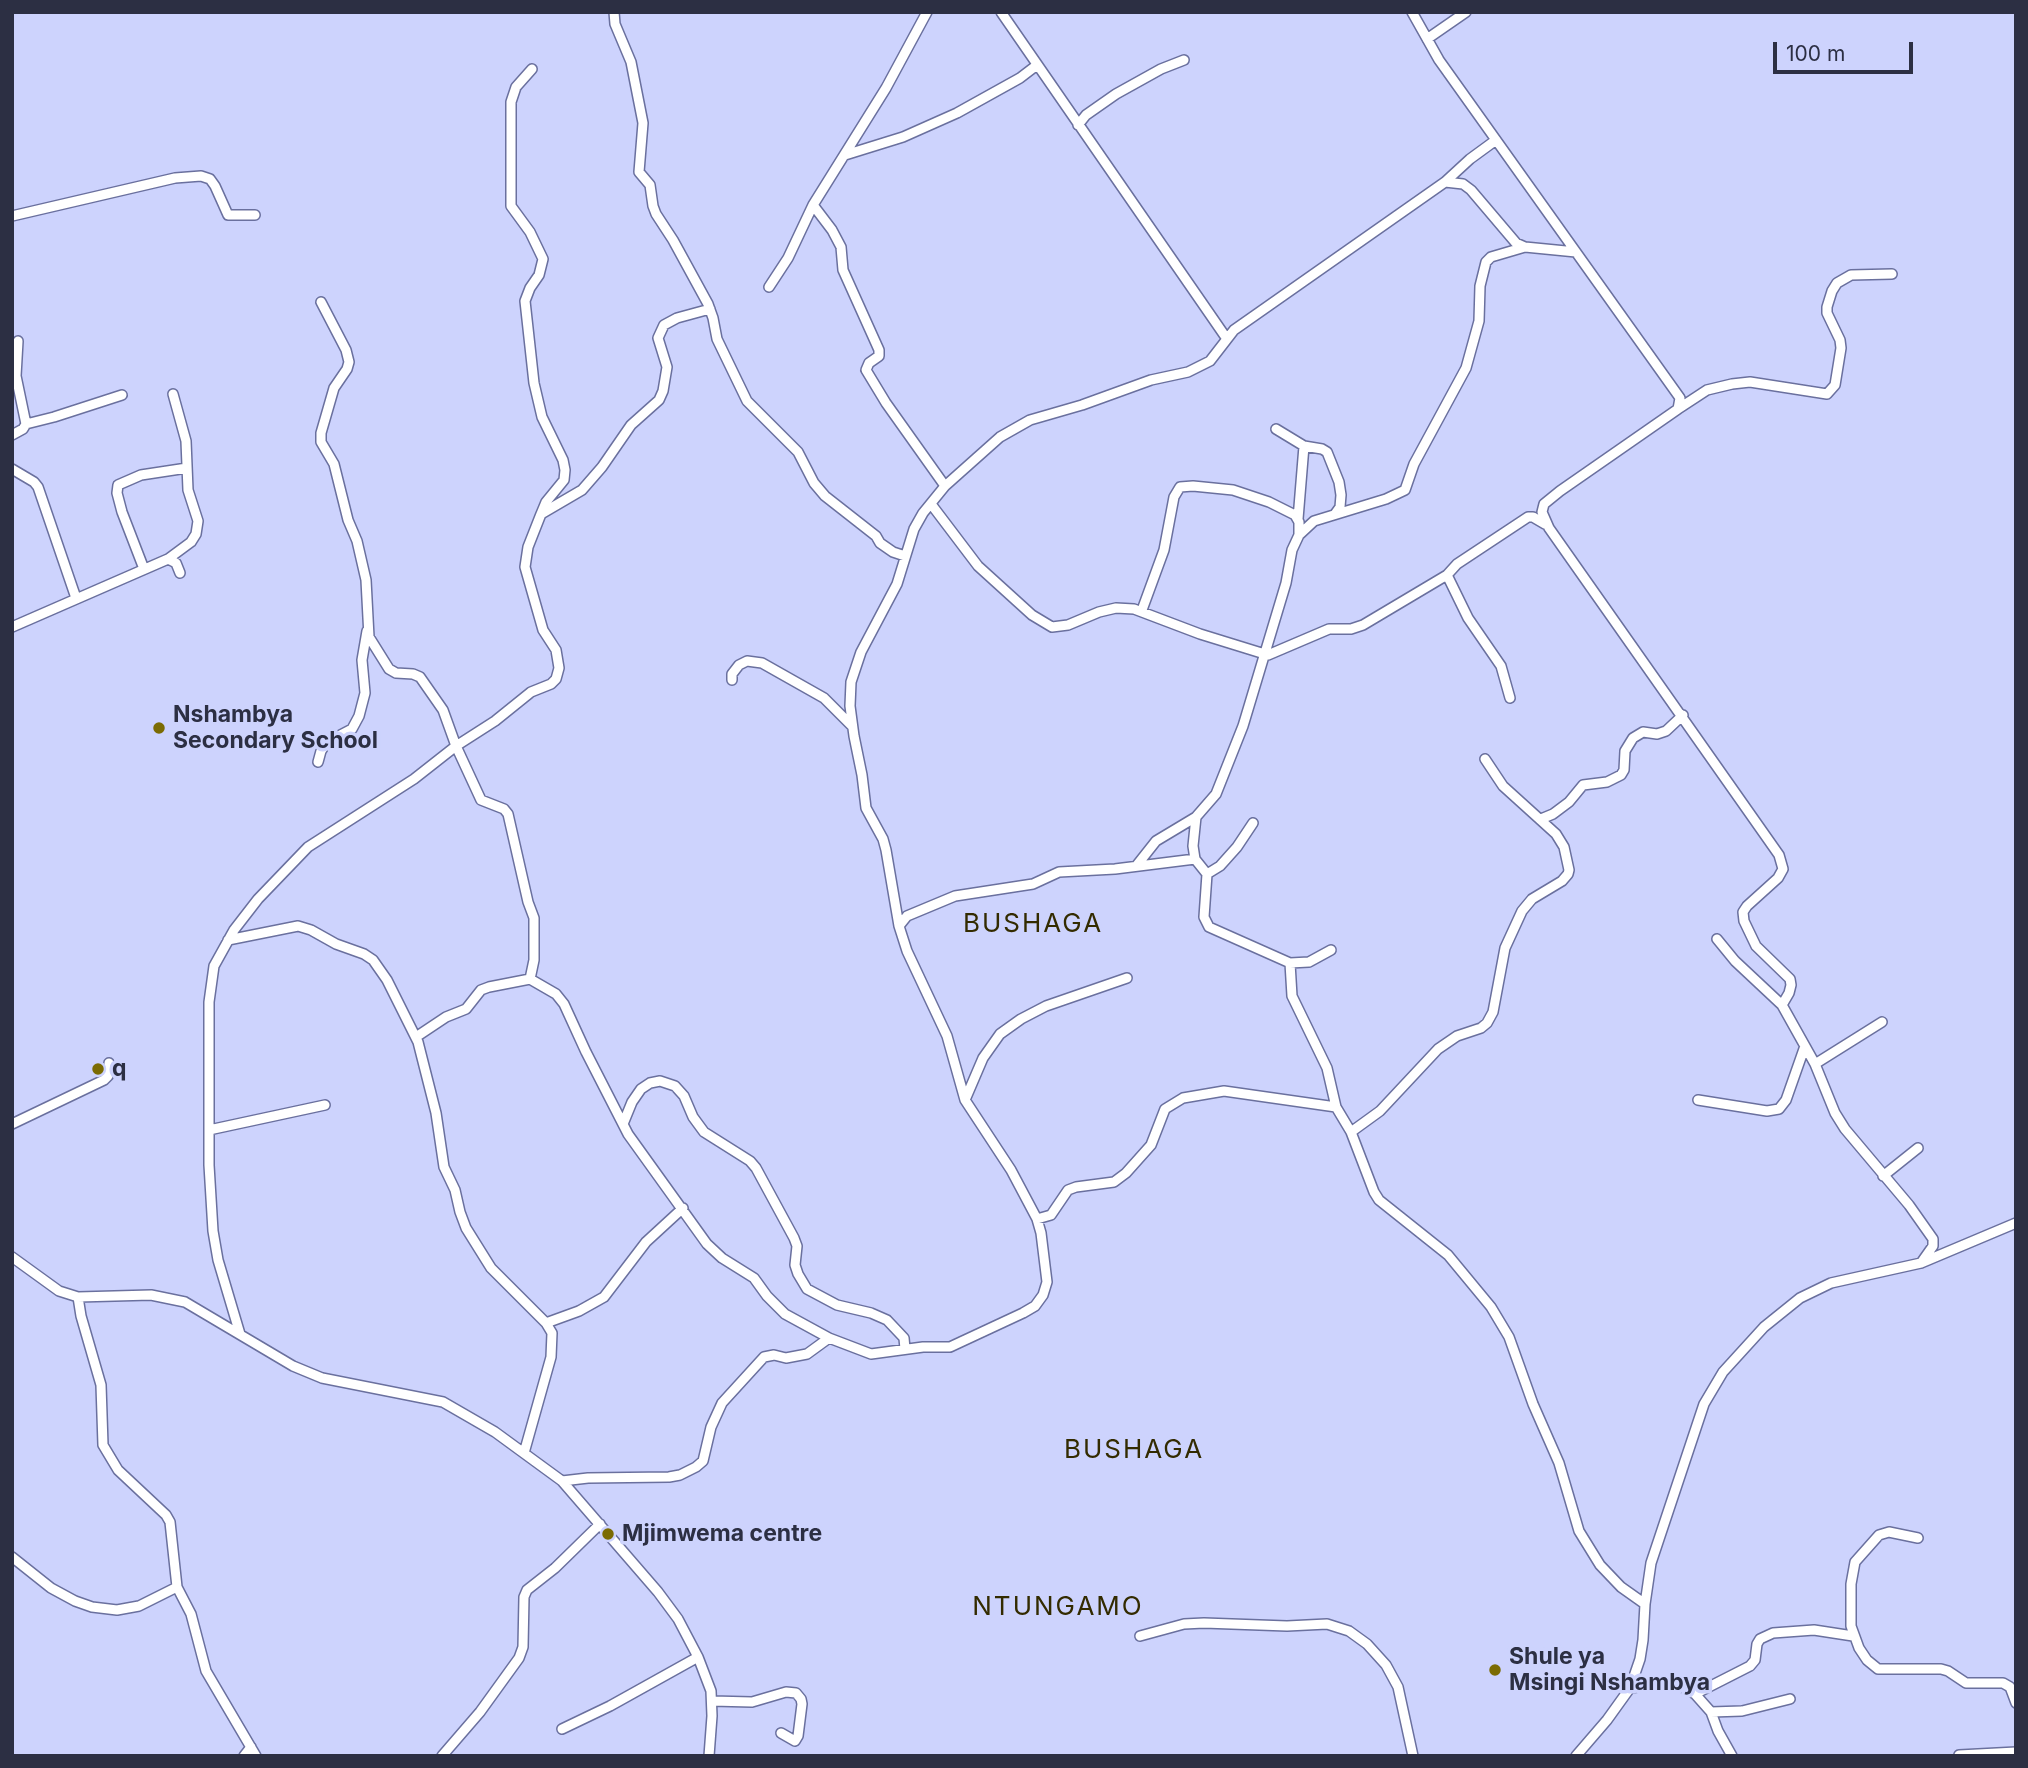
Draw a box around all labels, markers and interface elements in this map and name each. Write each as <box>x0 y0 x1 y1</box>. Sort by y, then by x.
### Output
scale bar <box>1776 28 1916 72</box>
text: 100 m <box>1786 41 1845 66</box>
place label: Nshambya Secondary School <box>173 701 378 755</box>
marker: Nshambya Secondary School <box>151 720 167 736</box>
district label: BUSHAGA <box>964 908 1102 940</box>
place label: q <box>112 1055 126 1083</box>
marker: q <box>90 1061 106 1077</box>
district label: BUSHAGA <box>1065 1434 1203 1466</box>
place label: Mjimwema centre <box>622 1520 822 1548</box>
marker: Mjimwema centre <box>600 1526 616 1542</box>
district label: NTUNGAMO <box>973 1591 1143 1623</box>
place label: Shule ya Msingi Nshambya <box>1509 1643 1710 1697</box>
marker: Shule ya Msingi Nshambya <box>1487 1662 1503 1678</box>

